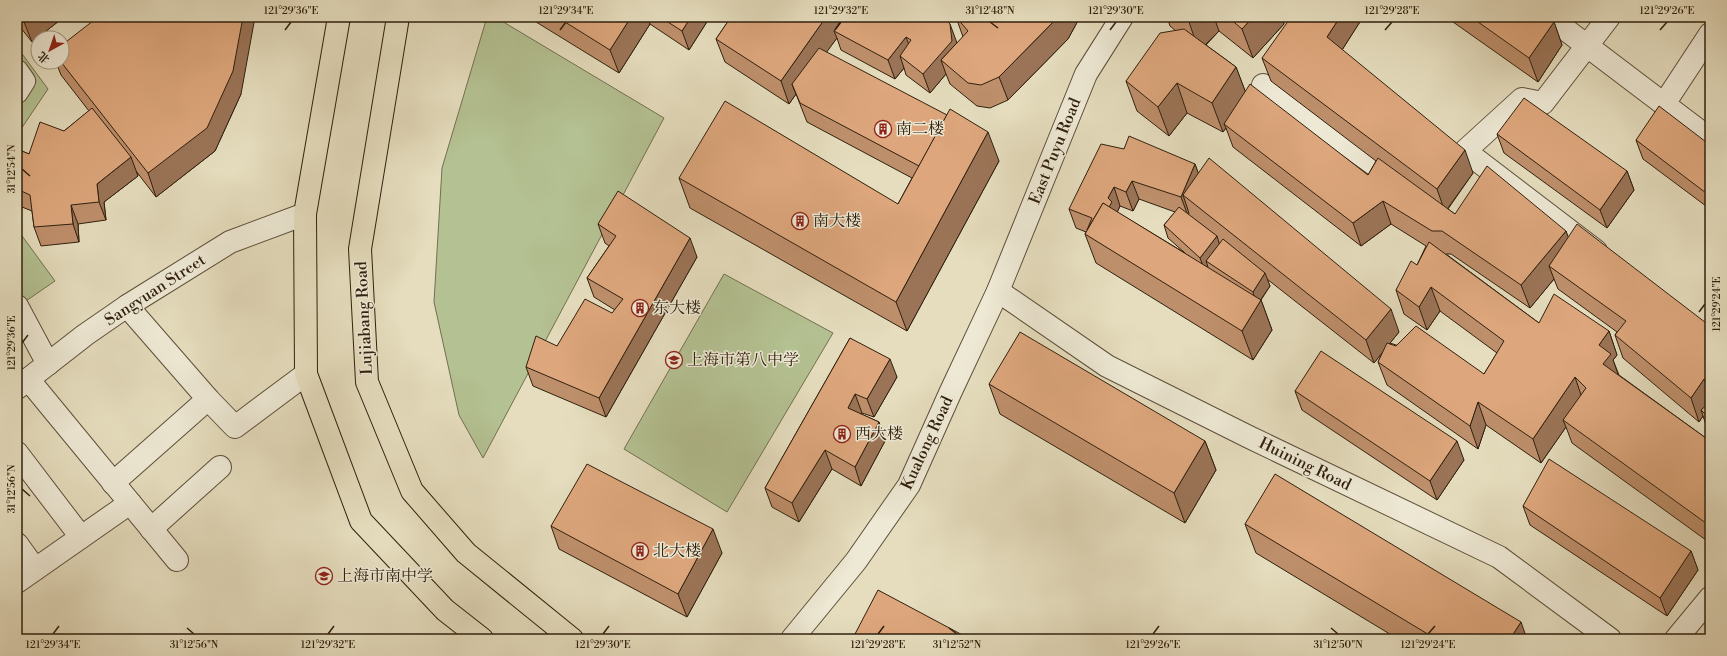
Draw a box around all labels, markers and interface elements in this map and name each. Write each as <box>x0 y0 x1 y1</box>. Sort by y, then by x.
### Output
text: 121°29'36"E <box>264 5 318 17</box>
text: 121°29'34"E <box>539 5 593 17</box>
text: 121°29'32"E <box>814 5 868 17</box>
text: 31°12'48"N <box>965 5 1015 17</box>
text: 121°29'30"E <box>1088 5 1144 17</box>
text: 121°29'28"E <box>1365 5 1420 17</box>
text: 121°29'26"E <box>1640 5 1695 17</box>
north arrow <box>30 30 70 70</box>
text: 北 <box>36 48 53 66</box>
street label: East Puyu Road <box>1025 95 1085 207</box>
building icon: 南二楼 <box>873 119 893 139</box>
place label: 南二楼 <box>896 119 944 139</box>
text: 31°12'54"N <box>6 144 18 193</box>
building icon: 南大楼 <box>790 211 810 231</box>
place label: 南大楼 <box>813 211 861 231</box>
street label: Sangyuan Street <box>101 250 210 330</box>
street label: Lujiabang Road <box>351 261 377 375</box>
text: 121°29'24"E <box>1711 276 1723 331</box>
building icon: 东大楼 <box>630 298 650 318</box>
place label: 东大楼 <box>653 298 701 318</box>
text: 121°29'36"E <box>6 316 18 370</box>
school or university icon: 上海市第八中学 <box>664 350 684 370</box>
place label: 上海市第八中学 <box>687 350 799 370</box>
street label: Kualong Road <box>897 393 957 493</box>
building icon: 西大楼 <box>832 424 852 444</box>
place label: 西大楼 <box>855 424 903 444</box>
street label: Huining Road <box>1256 433 1354 495</box>
text: 31°12'56"N <box>6 464 18 513</box>
building icon: 北大楼 <box>630 541 650 561</box>
place label: 北大楼 <box>653 541 701 561</box>
school or university icon: 上海市南中学 <box>314 566 334 586</box>
place label: 上海市南中学 <box>337 566 433 586</box>
text: 121°29'34"E <box>26 639 80 651</box>
text: 31°12'56"N <box>170 639 219 651</box>
text: 121°29'32"E <box>301 639 355 651</box>
text: 121°29'30"E <box>575 639 631 651</box>
text: 121°29'28"E <box>851 639 906 651</box>
text: 31°12'52"N <box>933 639 982 651</box>
text: 121°29'26"E <box>1126 639 1181 651</box>
text: 31°12'50"N <box>1313 639 1363 651</box>
text: 121°29'24"E <box>1401 639 1456 651</box>

